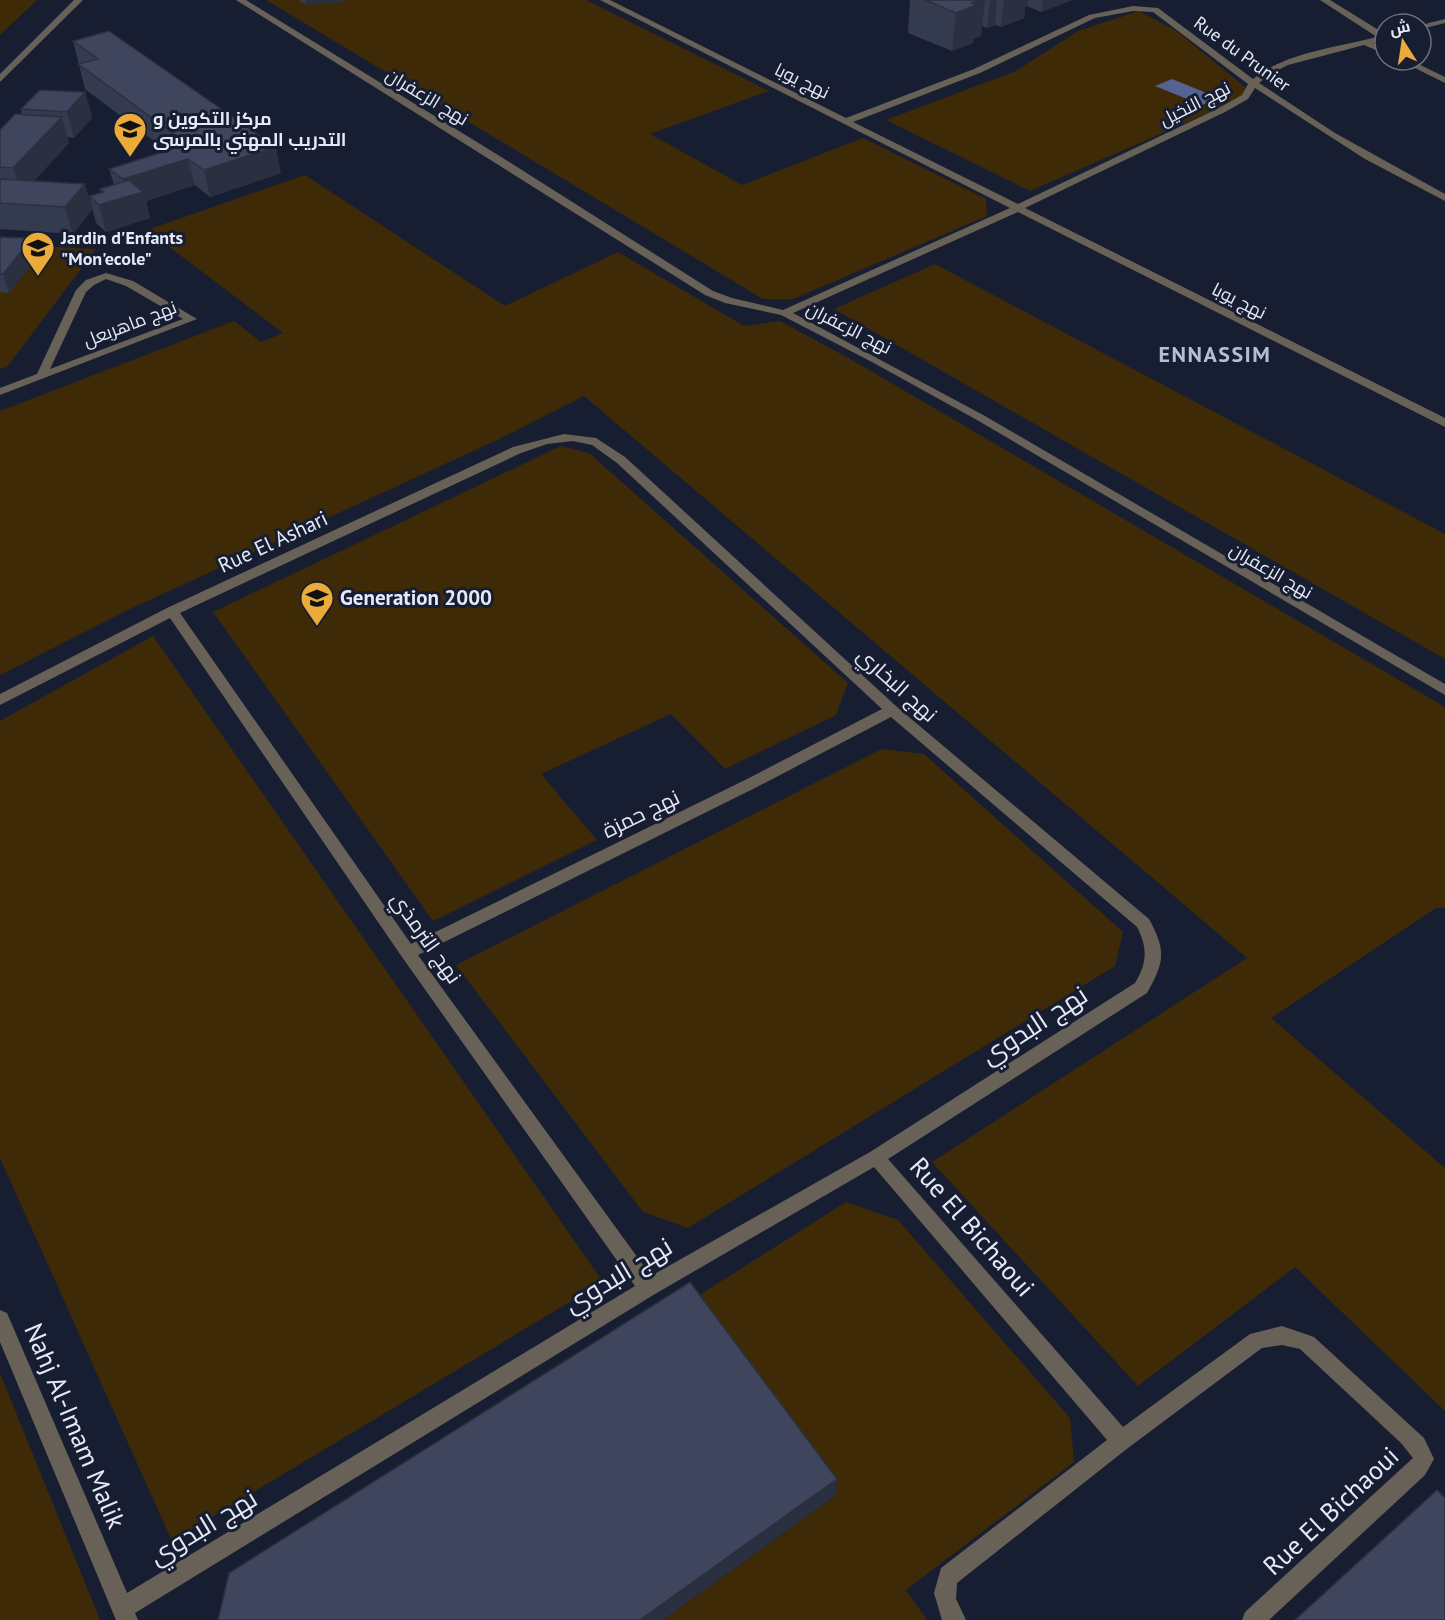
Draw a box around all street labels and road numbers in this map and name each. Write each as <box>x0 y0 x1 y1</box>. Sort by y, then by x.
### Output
street label: Rue du Prunier <box>1190 11 1295 96</box>
street label: نهج يوبا <box>771 57 833 105</box>
street label: نهج الزعفران <box>381 63 473 131</box>
street label: نهج النخيل <box>1155 76 1235 132</box>
street label: نهج يوبا <box>1208 277 1270 325</box>
street label: نهج ماهربعل <box>80 295 180 353</box>
street label: نهج الزعفران <box>802 296 896 360</box>
street label: Rue El Ashari <box>214 504 332 579</box>
street label: نهج الزعفران <box>1225 538 1317 604</box>
street label: نهج البخاري <box>849 641 943 730</box>
street label: نهج حمزة <box>598 783 684 845</box>
street label: نهج الترمذي <box>383 887 468 990</box>
street label: نهج البدوي <box>974 978 1095 1075</box>
street label: Rue El Bichaoui <box>903 1150 1042 1303</box>
street label: نهج البدوي <box>558 1229 680 1323</box>
street label: Nahj Al-Imam Malik <box>17 1318 134 1534</box>
street label: Rue El Bichaoui <box>1256 1439 1405 1582</box>
street label: نهج البدوي <box>143 1481 265 1575</box>

